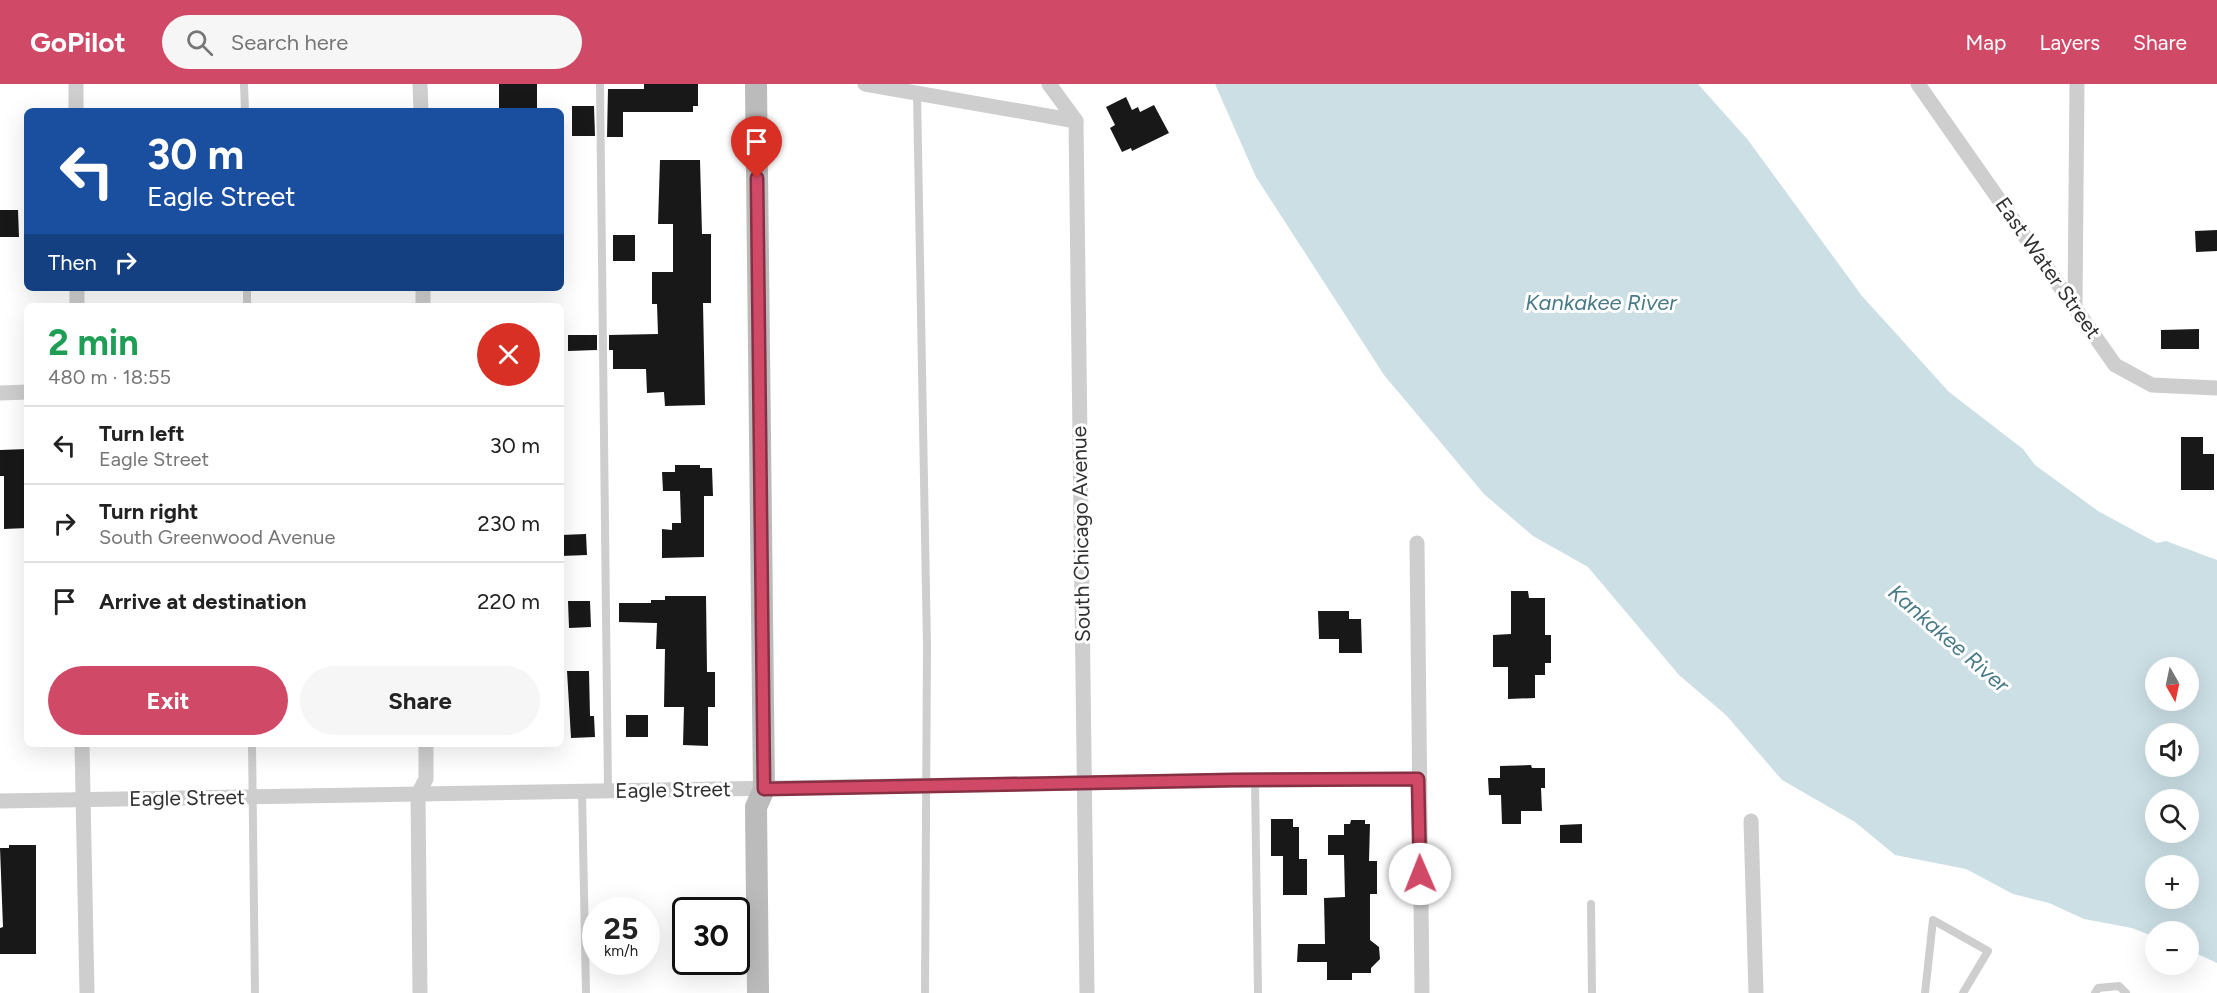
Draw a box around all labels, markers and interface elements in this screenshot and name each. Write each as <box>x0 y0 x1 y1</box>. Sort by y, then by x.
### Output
search box <box>162 15 582 69</box>
text: GoPilot <box>30 25 126 59</box>
icon: search <box>183 26 216 59</box>
text: Search here <box>231 29 348 56</box>
text: Map <box>1966 30 2006 55</box>
text: Layers <box>2039 30 2100 55</box>
text: Share <box>2133 30 2187 55</box>
pin <box>731 116 782 178</box>
icon: arrive <box>740 125 773 158</box>
text: 30 m <box>147 129 244 180</box>
icon: left <box>48 132 126 210</box>
text: Eagle Street <box>147 180 296 213</box>
street label: East Water Street <box>1990 192 2106 343</box>
icon: right <box>109 246 142 279</box>
text: Then <box>48 249 97 276</box>
water label: Kankakee River <box>1525 289 1678 316</box>
text: 2 min <box>48 321 139 364</box>
button: close <box>477 323 540 386</box>
text: 480 m · 18:55 <box>48 365 171 389</box>
text: Turn left <box>99 420 185 447</box>
street label: South Chicago Avenue <box>1066 426 1095 642</box>
icon: left <box>48 429 81 462</box>
text: 30 m <box>490 432 540 459</box>
text: Eagle Street <box>99 447 209 471</box>
text: Turn right <box>99 498 198 525</box>
icon: right <box>48 507 81 540</box>
text: 230 m <box>477 510 540 537</box>
text: South Greenwood Avenue <box>99 525 335 549</box>
water label: Kankakee River <box>1883 579 2016 699</box>
icon: arrive <box>48 585 81 618</box>
text: Arrive at destination <box>99 588 307 615</box>
text: 220 m <box>477 588 540 615</box>
north arrow <box>2145 657 2199 711</box>
map controls <box>2145 657 2199 975</box>
button: Exit <box>48 666 288 735</box>
button: Share <box>300 666 540 735</box>
button: sound <box>2145 723 2199 777</box>
street label: Eagle Street <box>615 776 731 803</box>
street label: Eagle Street <box>129 784 245 811</box>
button: search <box>2145 789 2199 843</box>
position arrow <box>1388 842 1452 906</box>
button: + <box>2145 855 2199 909</box>
speed limit sign: 30 <box>672 897 750 975</box>
text: 25 <box>604 910 638 947</box>
button: − <box>2145 921 2199 975</box>
text: km/h <box>604 942 638 960</box>

